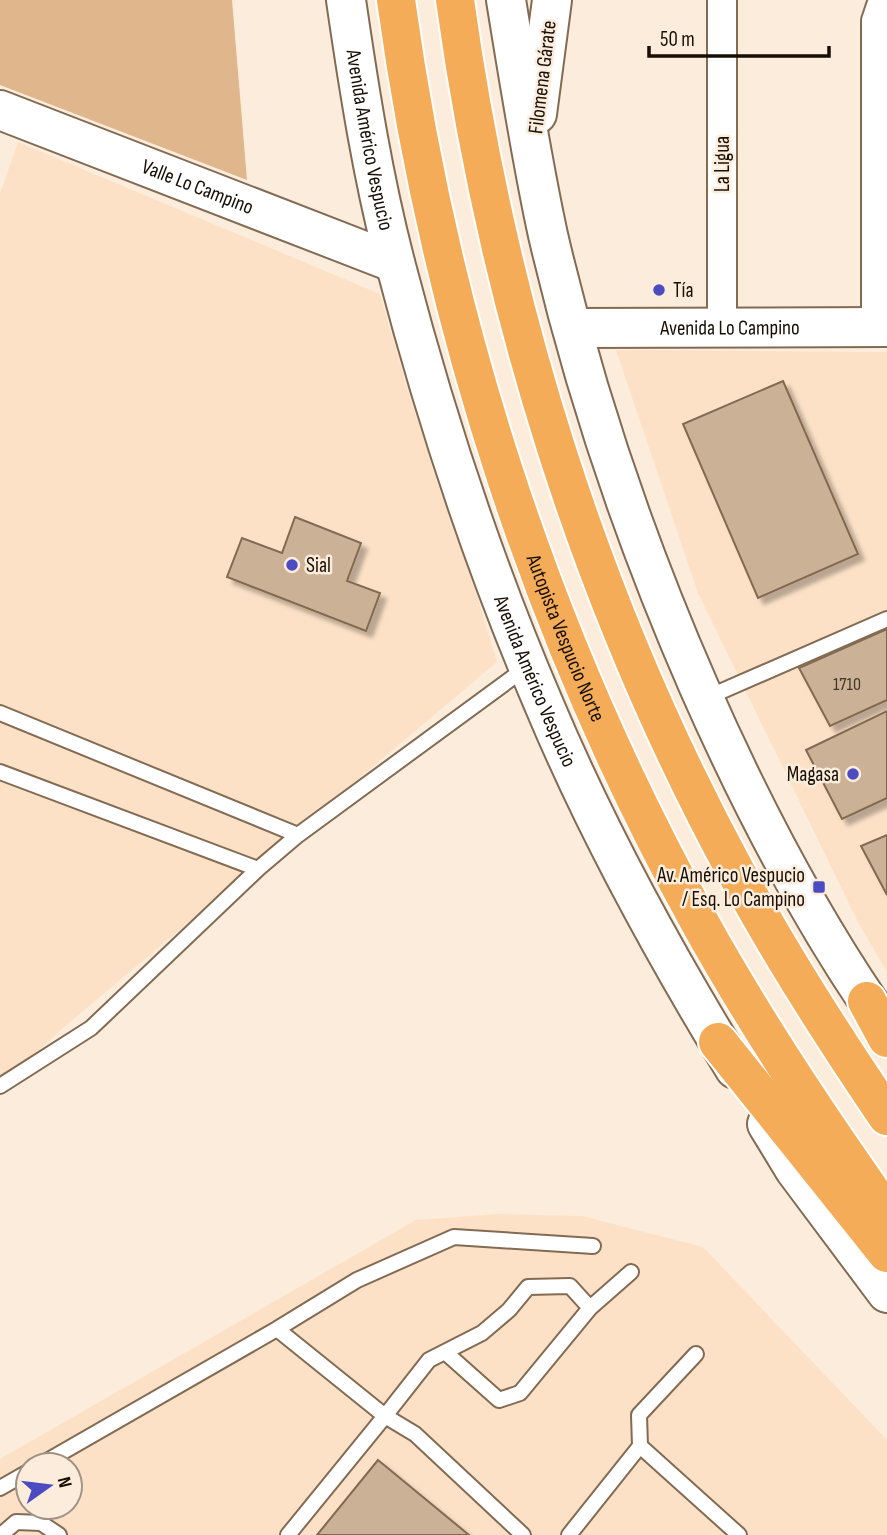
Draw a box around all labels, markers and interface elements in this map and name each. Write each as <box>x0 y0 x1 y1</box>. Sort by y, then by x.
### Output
scale bar <box>649 14 829 58</box>
street label: Filomena Gárate <box>523 19 562 135</box>
text: 50 m <box>660 27 695 52</box>
street label: Avenida Américo Vespucio <box>340 47 399 233</box>
street label: La Ligua <box>710 136 735 192</box>
street label: Valle Lo Campino <box>138 154 257 220</box>
place label: Tía <box>673 278 694 303</box>
marker: Tía <box>651 282 667 298</box>
street label: Avenida Lo Campino <box>659 315 800 341</box>
street label: Autopista Vespucio Norte <box>520 550 610 726</box>
place label: Sial <box>306 553 331 578</box>
marker: Sial <box>284 557 300 573</box>
street label: Avenida Américo Vespucio <box>488 591 582 771</box>
house number: 1710 <box>833 674 861 695</box>
place label: Magasa <box>787 762 839 787</box>
marker: Magasa <box>845 766 861 782</box>
place label: Av. Américo Vespucio / Esq. Lo Campino <box>656 863 805 912</box>
marker: Av. Américo Vespucio / Esq. Lo Campino <box>811 879 827 895</box>
north arrow <box>14 1451 84 1521</box>
text: N <box>52 1475 76 1490</box>

